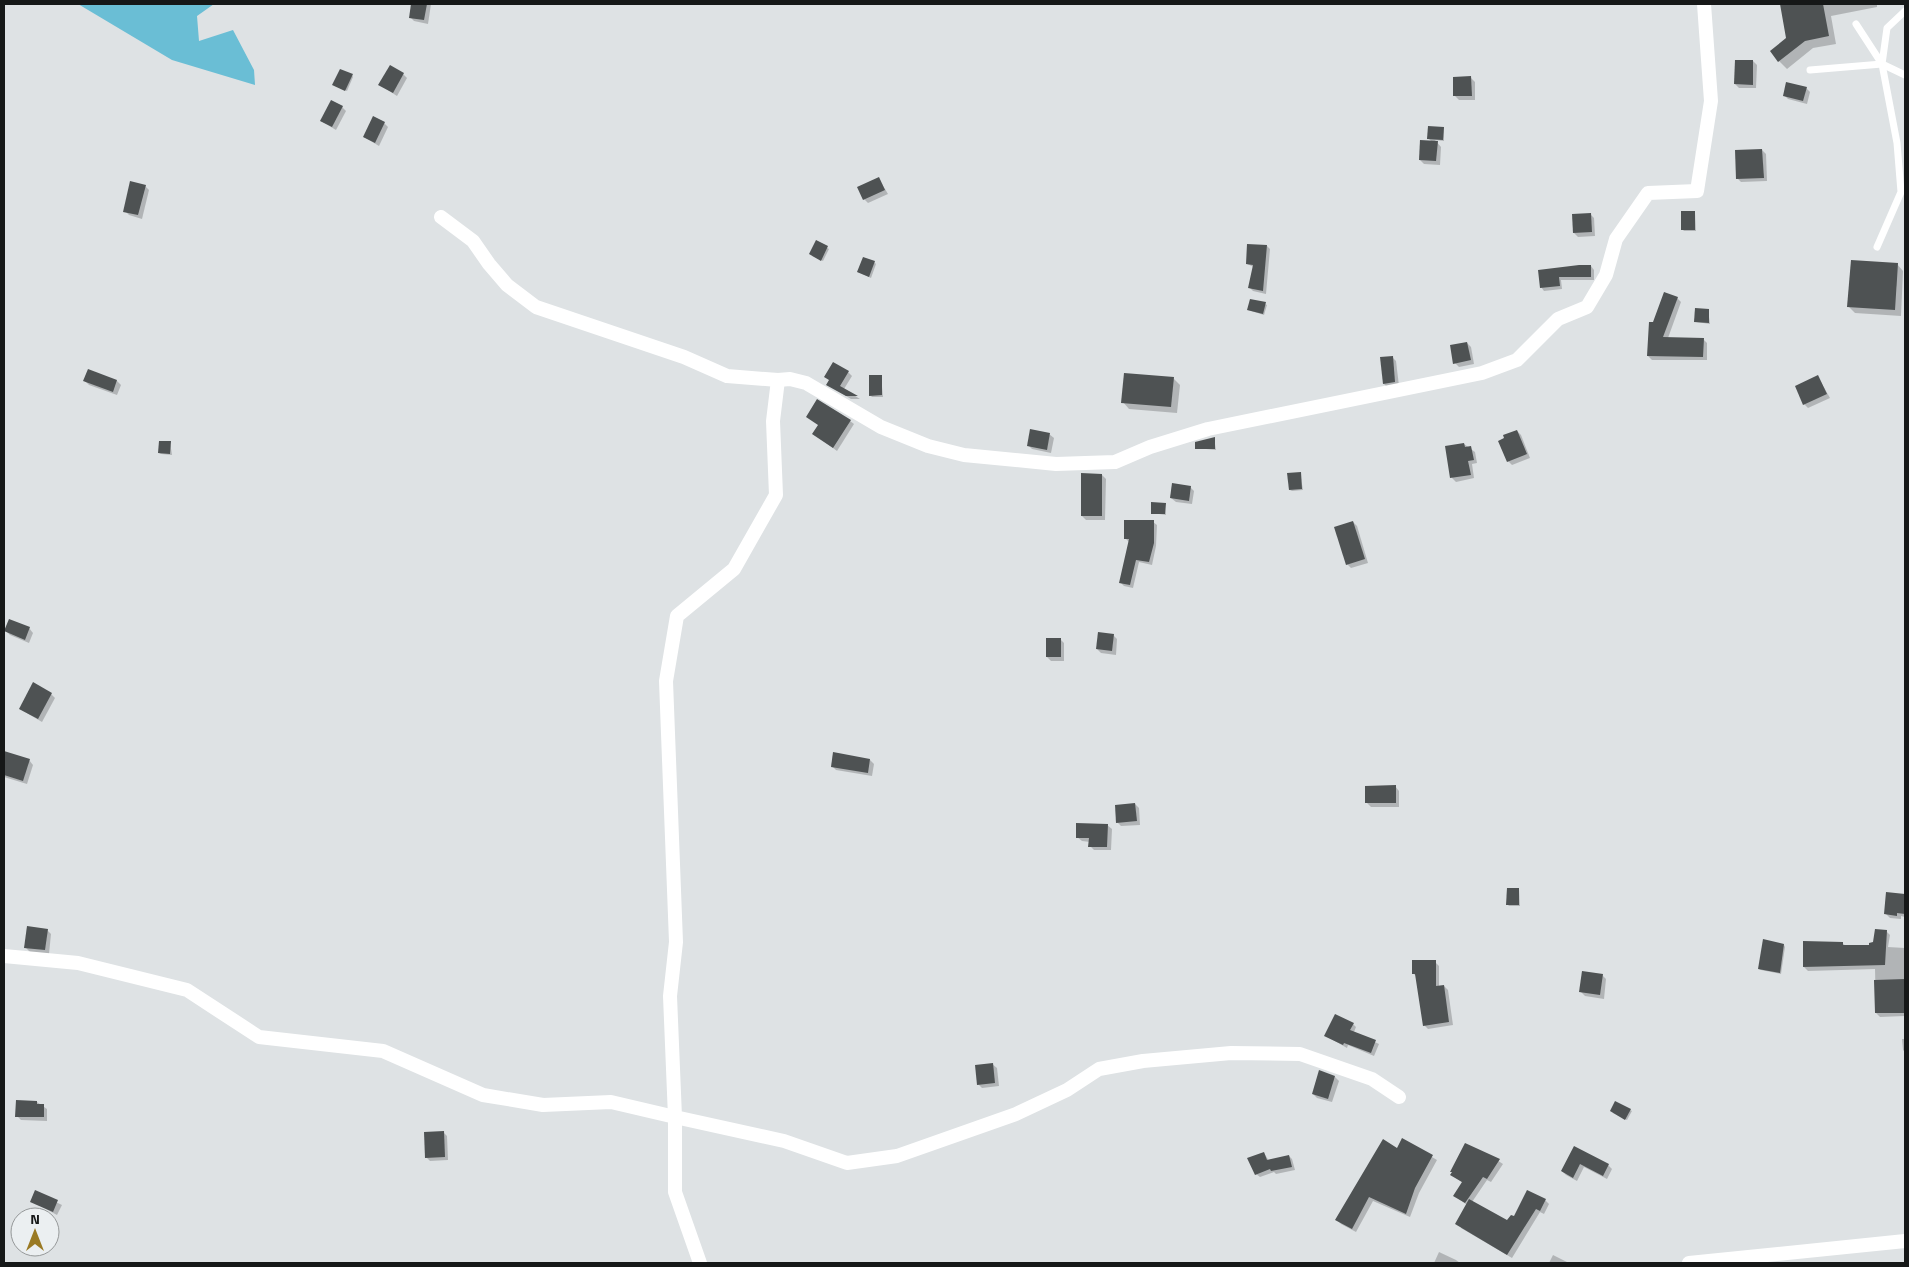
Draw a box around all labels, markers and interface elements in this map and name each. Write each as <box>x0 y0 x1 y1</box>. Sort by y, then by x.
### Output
north arrow <box>10 1207 60 1257</box>
text: N <box>30 1208 40 1229</box>

